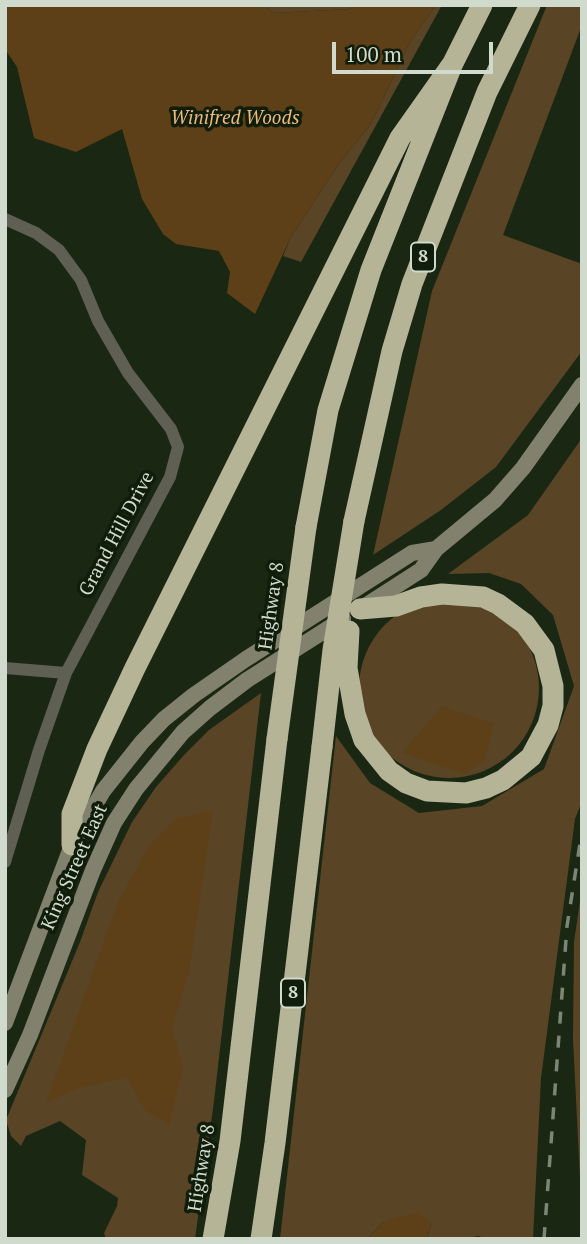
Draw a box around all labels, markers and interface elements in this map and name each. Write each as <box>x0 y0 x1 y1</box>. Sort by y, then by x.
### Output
scale bar <box>335 28 496 72</box>
text: 100 m <box>345 40 402 68</box>
park label: Winifred Woods <box>170 108 300 130</box>
road number: 8 <box>411 243 435 272</box>
street label: Grand Hill Drive <box>75 468 159 600</box>
street label: Highway 8 <box>255 561 289 651</box>
street label: King Street East <box>37 801 113 933</box>
road number: 8 <box>281 978 305 1008</box>
street label: Highway 8 <box>184 1123 220 1213</box>

